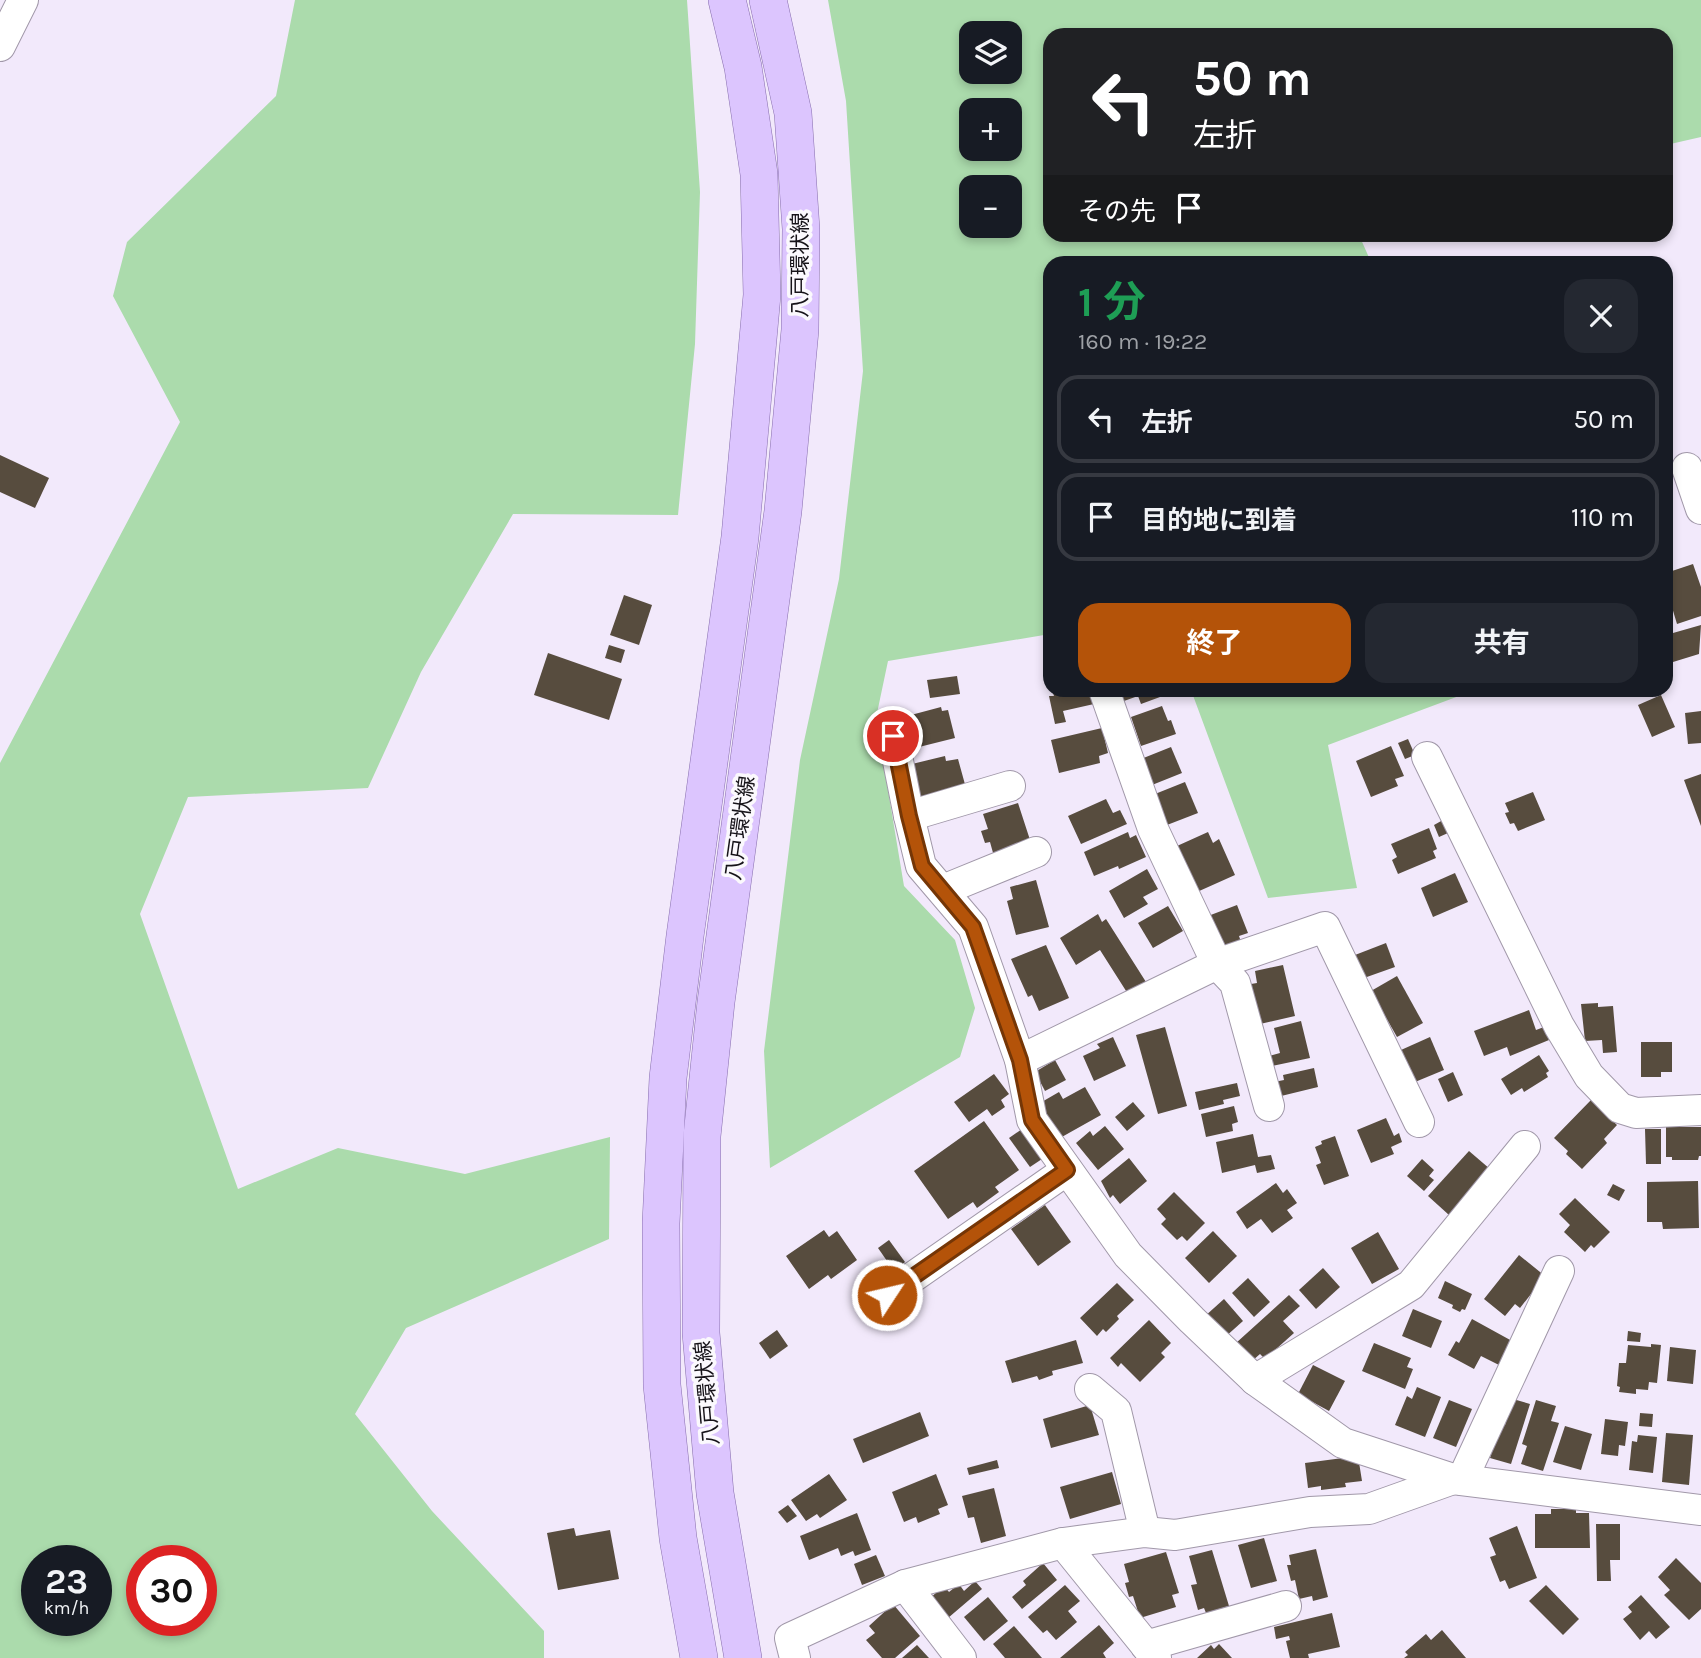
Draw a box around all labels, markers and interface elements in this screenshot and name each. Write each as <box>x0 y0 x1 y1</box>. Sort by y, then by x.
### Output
map controls <box>959 21 1022 238</box>
button: layers <box>959 21 1022 84</box>
text: 50 m <box>1193 50 1311 107</box>
icon: left <box>1078 56 1169 147</box>
button: + <box>959 98 1022 161</box>
text: 左折 <box>1193 117 1257 154</box>
button: − <box>959 175 1022 238</box>
icon: arrive <box>1170 189 1208 227</box>
text: その先 <box>1078 196 1156 227</box>
street label: 八戸環状線 <box>788 213 812 318</box>
text: 1 分 <box>1078 277 1146 327</box>
button: close <box>1564 279 1638 353</box>
text: 160 m · 19:22 <box>1078 328 1207 355</box>
icon: left <box>1082 400 1120 438</box>
text: 50 m <box>1573 404 1634 435</box>
text: 左折 <box>1141 407 1193 438</box>
icon: arrive <box>1082 498 1120 536</box>
text: 110 m <box>1571 502 1634 533</box>
text: 目的地に到着 <box>1141 505 1297 536</box>
button: 終了 <box>1078 603 1351 683</box>
button: 共有 <box>1365 603 1638 683</box>
pin <box>863 706 923 766</box>
icon: arrive <box>874 717 912 755</box>
street label: 八戸環状線 <box>721 774 759 882</box>
position arrow <box>850 1258 924 1332</box>
street label: 八戸環状線 <box>690 1340 724 1446</box>
speed limit sign: 30 <box>126 1545 217 1636</box>
text: 23 <box>45 1561 88 1602</box>
text: km/h <box>44 1597 89 1619</box>

